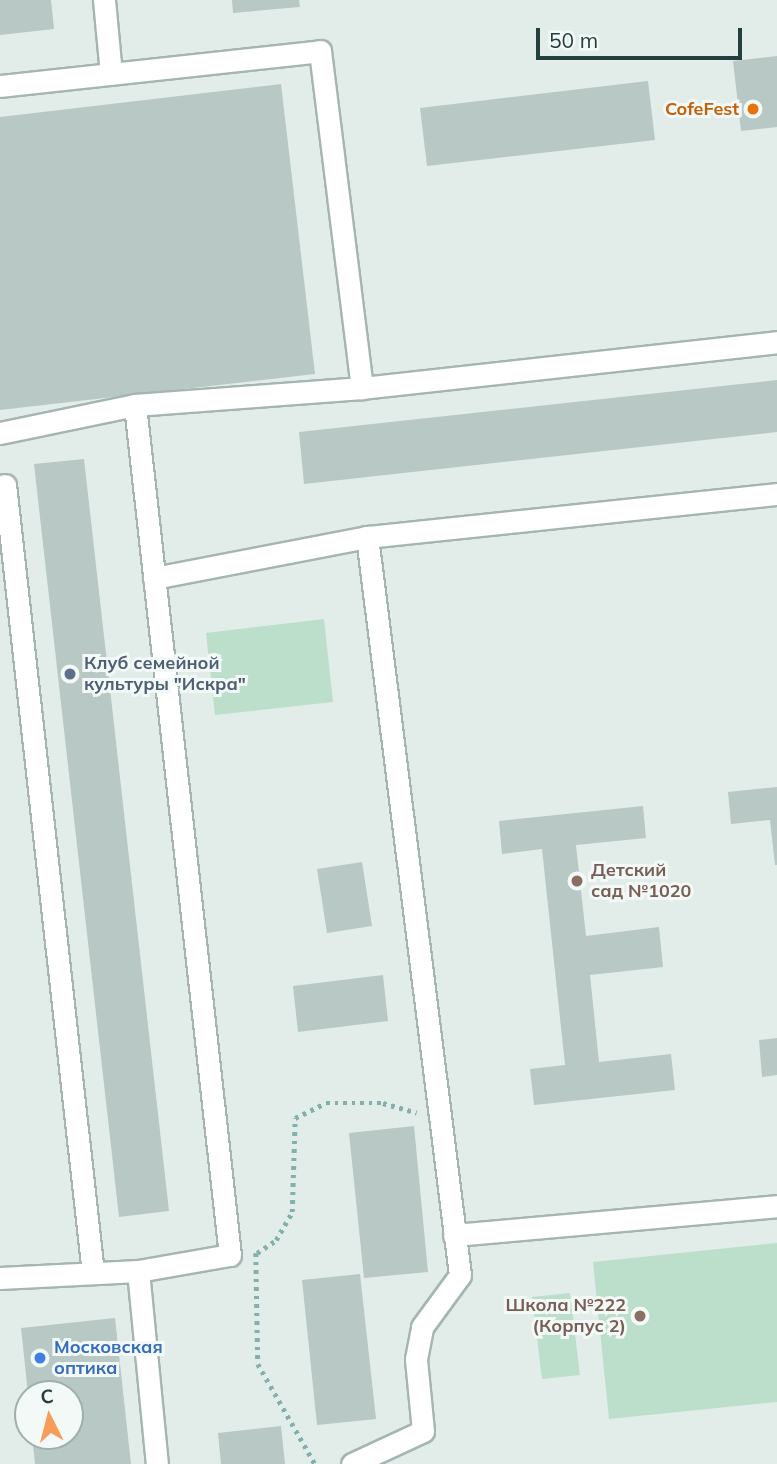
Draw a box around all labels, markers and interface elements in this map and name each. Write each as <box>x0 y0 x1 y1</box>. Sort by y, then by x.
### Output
scale bar <box>539 14 746 58</box>
text: 50 m <box>549 27 598 53</box>
place label: CofeFest <box>665 98 739 120</box>
marker: CofeFest <box>745 101 761 117</box>
place label: Клуб семейной культуры "Искра" <box>84 653 246 696</box>
marker: Клуб семейной культуры "Искра" <box>62 666 78 682</box>
place label: Детский сад №1020 <box>591 860 691 903</box>
marker: Детский сад №1020 <box>569 873 585 889</box>
place label: Школа №222 (Корпус 2) <box>505 1295 626 1338</box>
marker: Школа №222 (Корпус 2) <box>632 1308 648 1324</box>
place label: Московская оптика <box>54 1337 163 1380</box>
marker: Московская оптика <box>32 1350 48 1366</box>
north arrow <box>14 1380 84 1450</box>
text: С <box>39 1383 55 1409</box>

